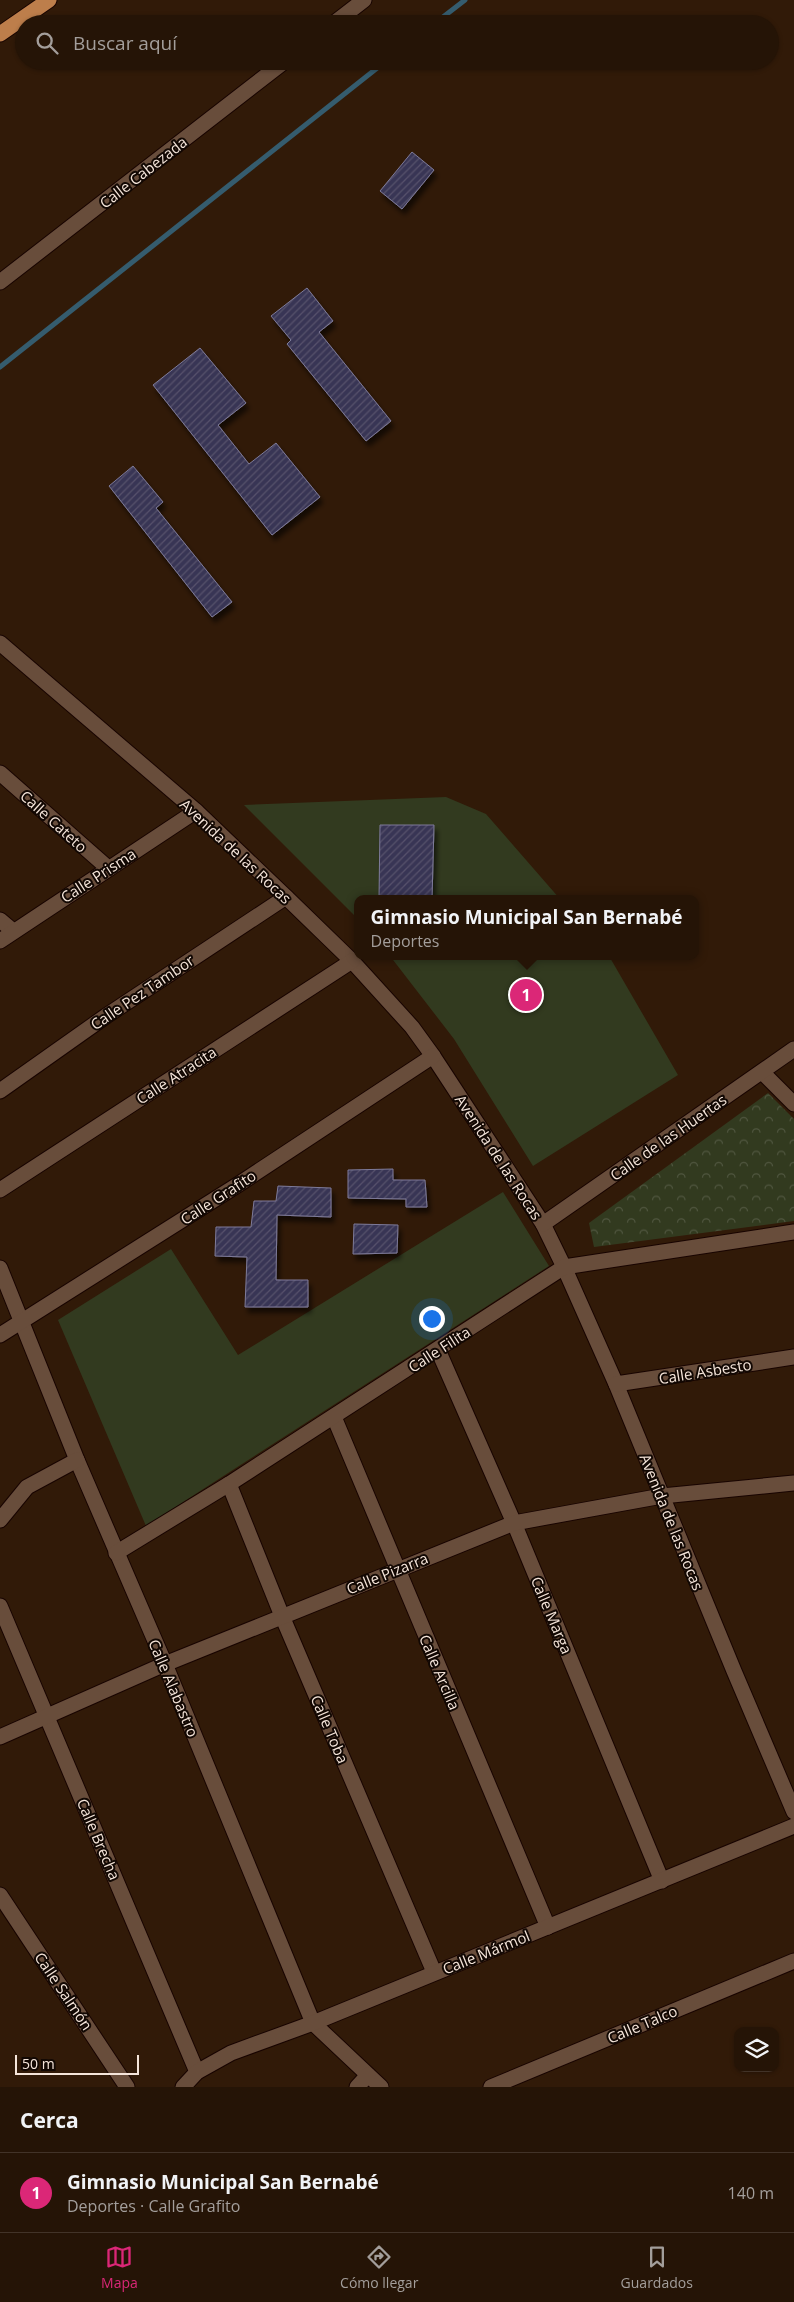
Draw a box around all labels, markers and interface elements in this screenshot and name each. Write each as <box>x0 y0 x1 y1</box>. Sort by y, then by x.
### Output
search box <box>15 15 779 70</box>
icon: search <box>33 29 61 57</box>
text: Buscar aquí <box>73 30 177 56</box>
street label: Calle Cabezada <box>95 132 191 212</box>
street label: Calle Cateto <box>16 786 92 856</box>
street label: Avenida de las Rocas <box>176 794 296 908</box>
street label: Calle Prisma <box>56 843 140 907</box>
popup <box>354 895 699 960</box>
text: Gimnasio Municipal San Bernabé <box>371 904 682 930</box>
text: Deportes <box>371 930 439 952</box>
street label: Calle Pez Tambor <box>86 950 198 1034</box>
pin: 1 <box>510 976 542 1014</box>
street label: Calle Atracita <box>132 1042 220 1108</box>
street label: Calle de las Huertas <box>606 1089 730 1185</box>
street label: Avenida de las Rocas <box>451 1091 547 1223</box>
street label: Calle Grafito <box>176 1165 260 1229</box>
your location <box>419 1306 445 1332</box>
street label: Calle Filita <box>404 1321 474 1377</box>
street label: Calle Asbesto <box>657 1354 753 1388</box>
street label: Avenida de las Rocas <box>635 1451 709 1593</box>
street label: Calle Pizarra <box>343 1548 431 1598</box>
street label: Calle Marga <box>527 1573 577 1657</box>
street label: Calle Arcilla <box>415 1631 465 1713</box>
street label: Calle Alabastro <box>144 1636 204 1740</box>
street label: Calle Toba <box>307 1692 353 1766</box>
street label: Calle Brecha <box>73 1795 125 1883</box>
street label: Calle Mármol <box>439 1925 533 1979</box>
street label: Calle Salmón <box>31 1948 97 2034</box>
street label: Calle Talco <box>604 2000 680 2048</box>
map controls <box>734 2027 779 2072</box>
button: layers <box>734 2027 779 2072</box>
scale bar <box>15 2052 139 2075</box>
text: 50 m <box>22 2054 55 2073</box>
text: Cerca <box>20 2106 79 2134</box>
text: Gimnasio Municipal San Bernabé <box>67 2169 379 2195</box>
text: 1 <box>31 2182 41 2204</box>
text: 140 m <box>728 2182 774 2204</box>
text: Deportes · Calle Grafito <box>67 2195 240 2217</box>
tab: Mapa <box>101 2243 138 2292</box>
tab: Cómo llegar <box>340 2243 418 2292</box>
tab: Guardados <box>621 2243 693 2292</box>

